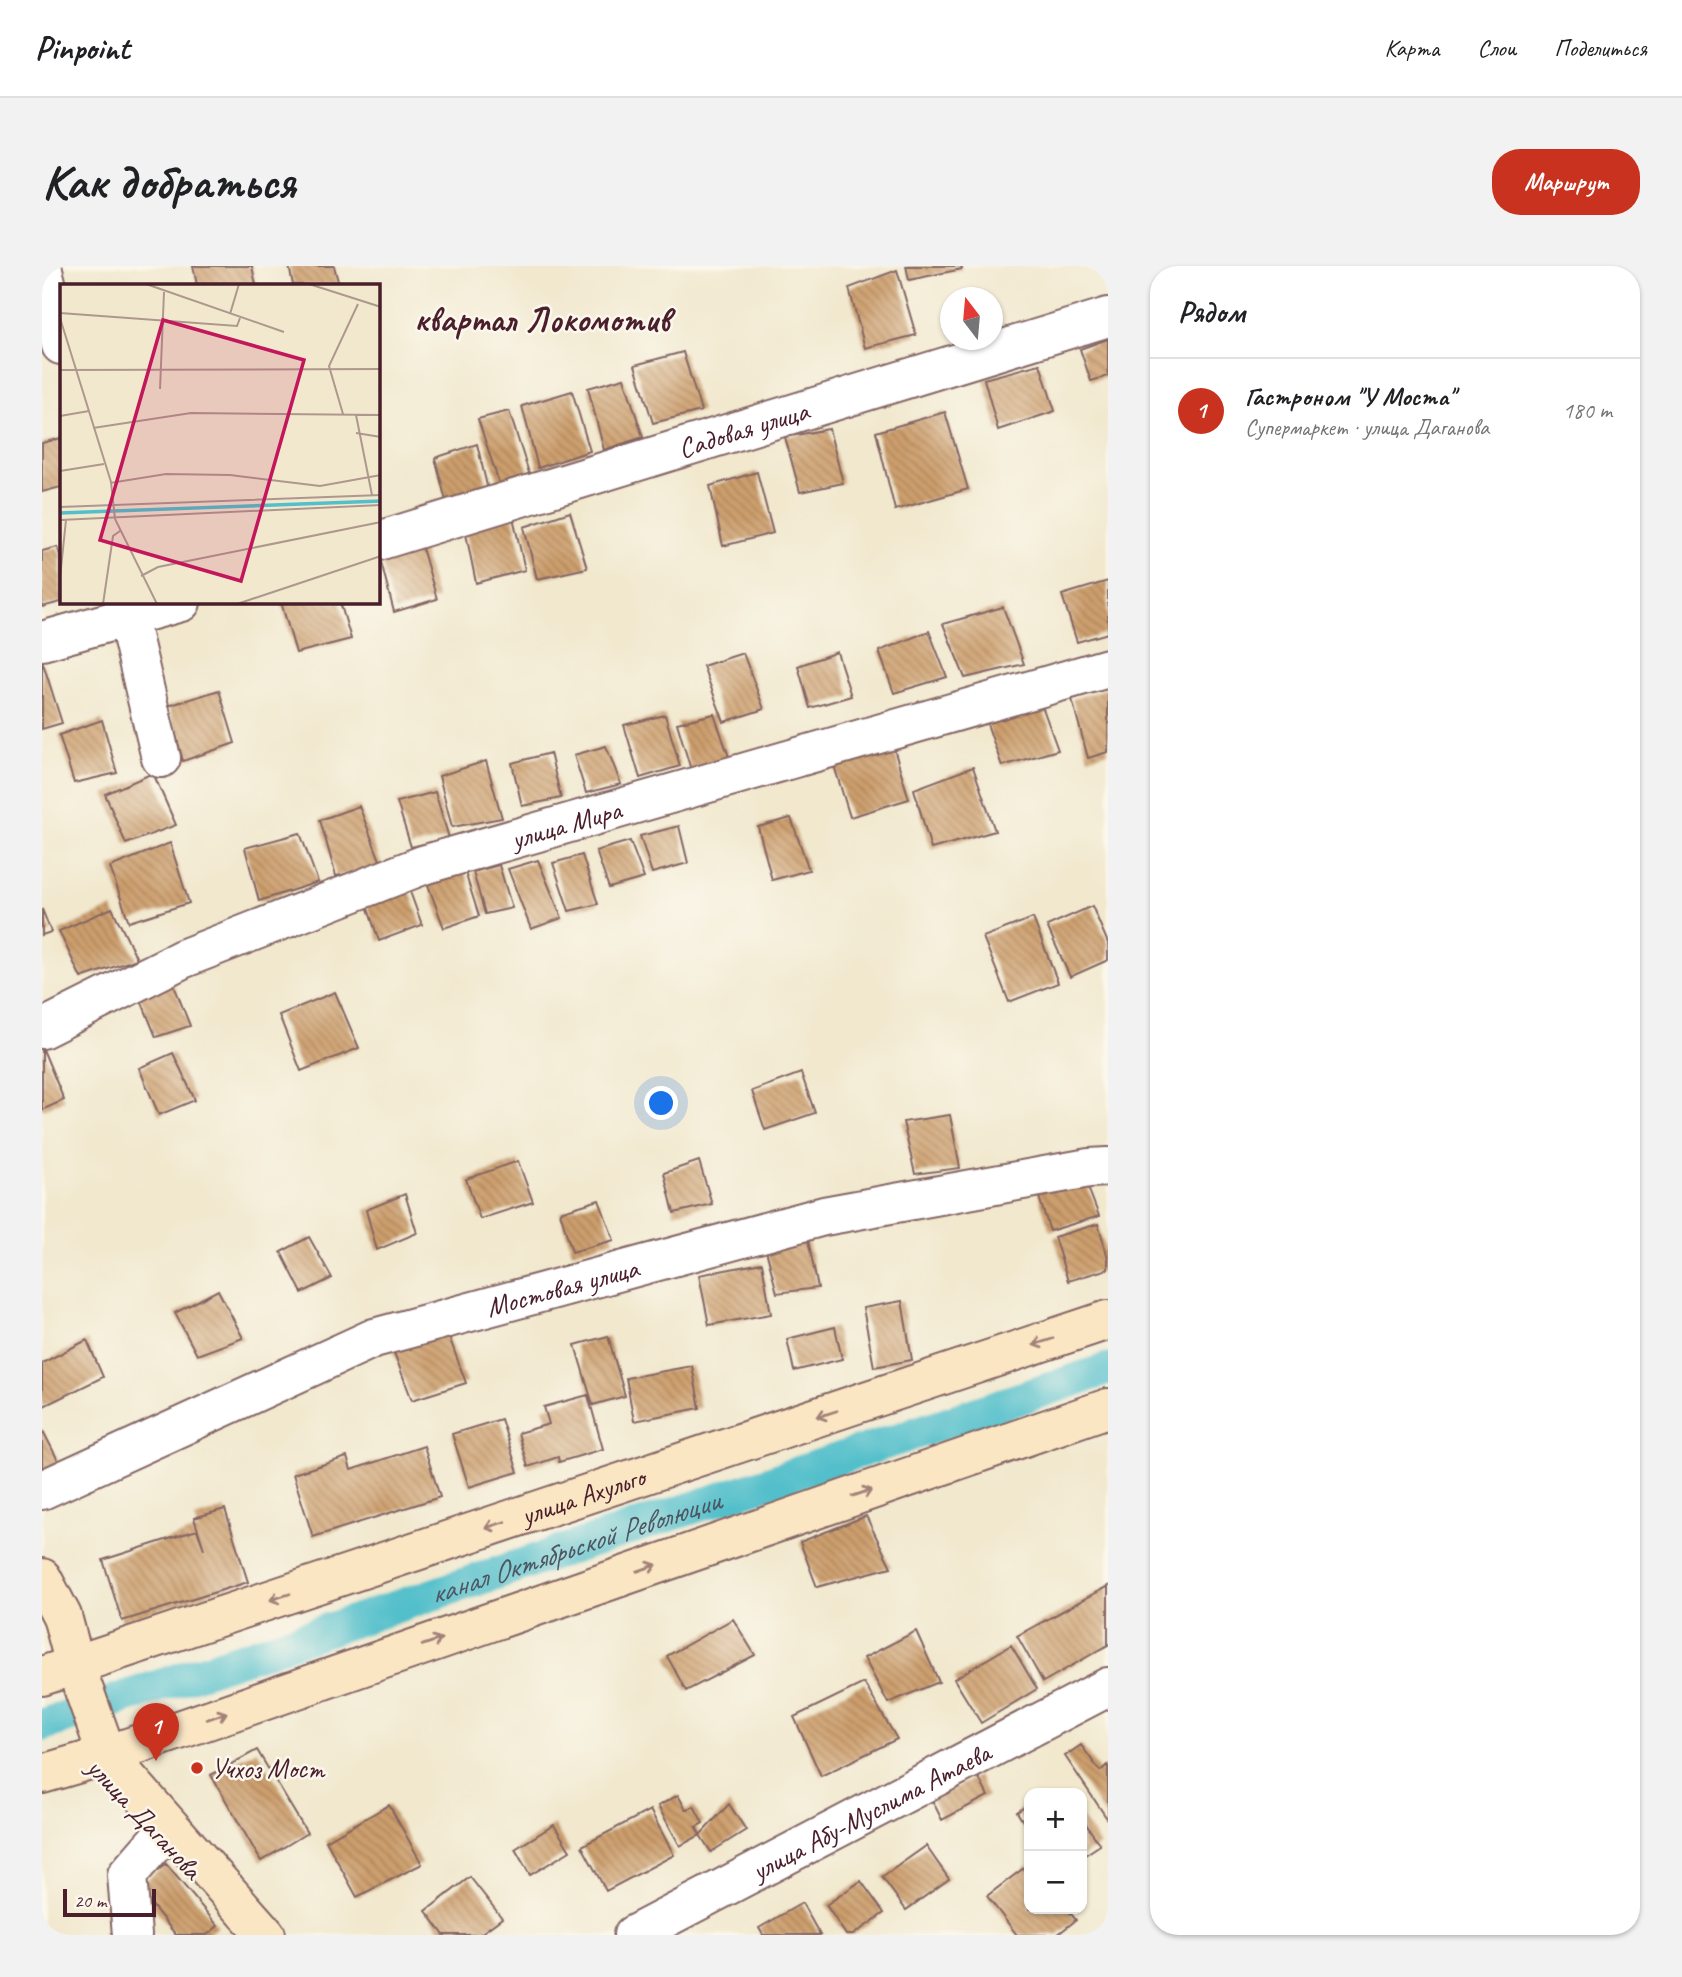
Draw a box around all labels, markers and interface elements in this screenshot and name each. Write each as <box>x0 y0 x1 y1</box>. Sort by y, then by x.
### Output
text: Pinpoint <box>35 27 129 69</box>
text: Карта <box>1385 33 1439 63</box>
text: Слои <box>1477 33 1516 63</box>
text: Поделиться <box>1554 33 1647 63</box>
button: Маршрут <box>1492 149 1640 215</box>
text: Как добраться <box>42 151 295 213</box>
inset map <box>60 284 380 604</box>
north arrow <box>940 287 1003 350</box>
text: Рядом <box>1178 293 1245 331</box>
district label: квартал Локомотив <box>414 297 676 342</box>
text: Гастроном "У Моста" <box>1245 380 1455 413</box>
street label: Садовая улица <box>674 392 814 466</box>
text: 1 <box>1196 396 1206 425</box>
text: 180 m <box>1563 396 1612 425</box>
text: Супермаркет · улица Даганова <box>1245 413 1489 442</box>
street label: улица Мира <box>505 791 627 857</box>
your location <box>644 1086 678 1120</box>
street label: Мостовая улица <box>482 1250 644 1325</box>
one-way arrow <box>1033 1337 1055 1349</box>
one-way arrow <box>817 1409 839 1421</box>
street label: улица Ахульго <box>515 1458 652 1533</box>
water label: канал Октябрьской Революции <box>425 1480 728 1613</box>
one-way arrow <box>851 1486 873 1498</box>
one-way arrow <box>485 1519 507 1532</box>
one-way arrow <box>636 1560 658 1573</box>
one-way arrow <box>269 1591 291 1604</box>
one-way arrow <box>421 1635 443 1647</box>
pin: 1 <box>133 1703 179 1761</box>
one-way arrow <box>206 1709 228 1721</box>
street label: улица Абу-Муслима Атаева <box>744 1733 998 1889</box>
street label: улица Даганова <box>78 1749 211 1888</box>
place label: Учхоз Мост <box>211 1751 326 1786</box>
marker: Учхоз Мост <box>189 1760 205 1776</box>
map controls <box>1024 1788 1087 1914</box>
button: + <box>1024 1788 1087 1851</box>
button: − <box>1024 1851 1087 1914</box>
scale bar <box>63 1886 156 1918</box>
text: 20 m <box>74 1889 106 1913</box>

